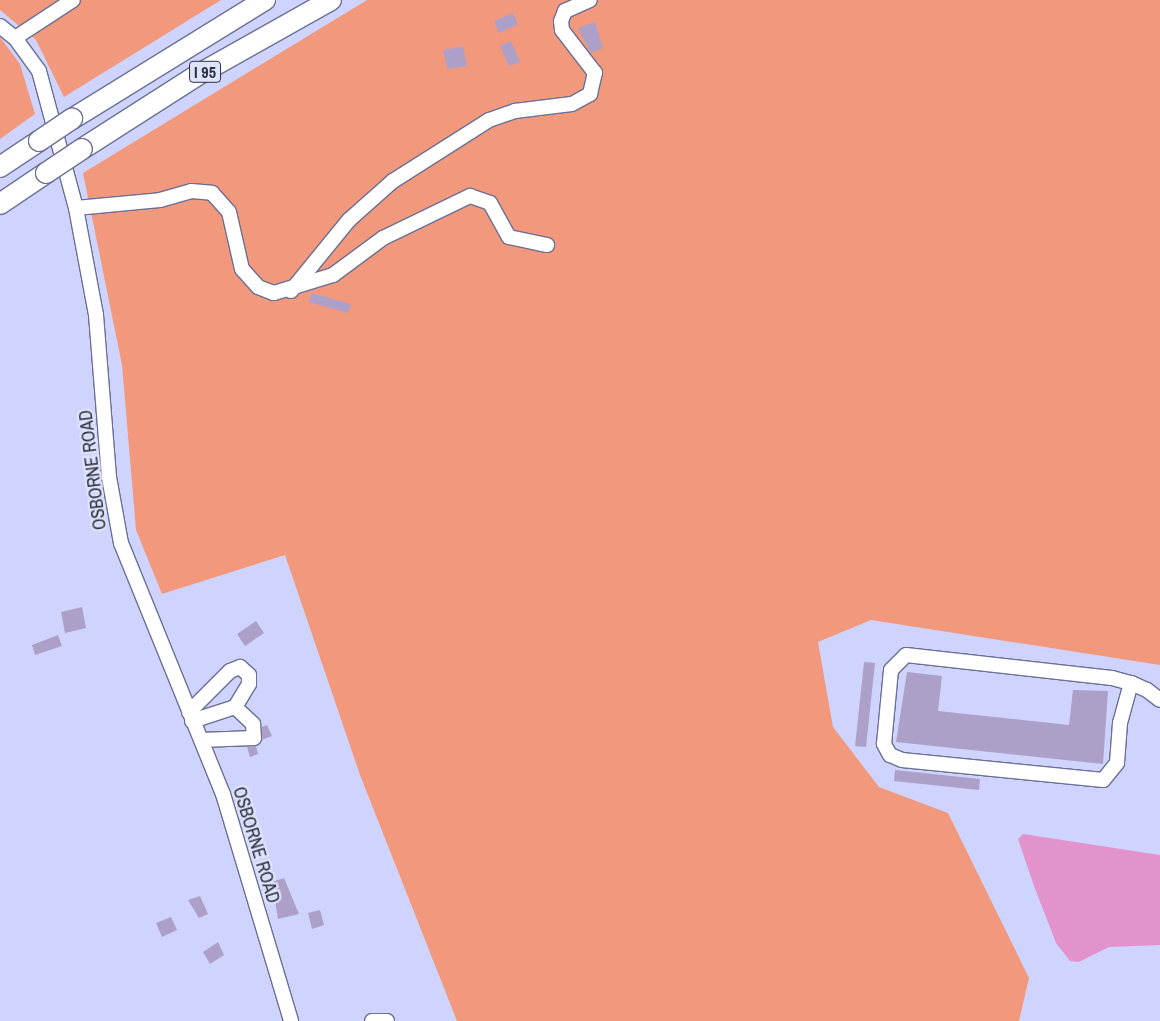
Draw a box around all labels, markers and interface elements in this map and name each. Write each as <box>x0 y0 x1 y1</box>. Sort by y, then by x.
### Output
road number: I 95 <box>189 58 221 86</box>
street label: OSBORNE ROAD <box>75 409 111 531</box>
street label: OSBORNE ROAD <box>228 784 284 906</box>

